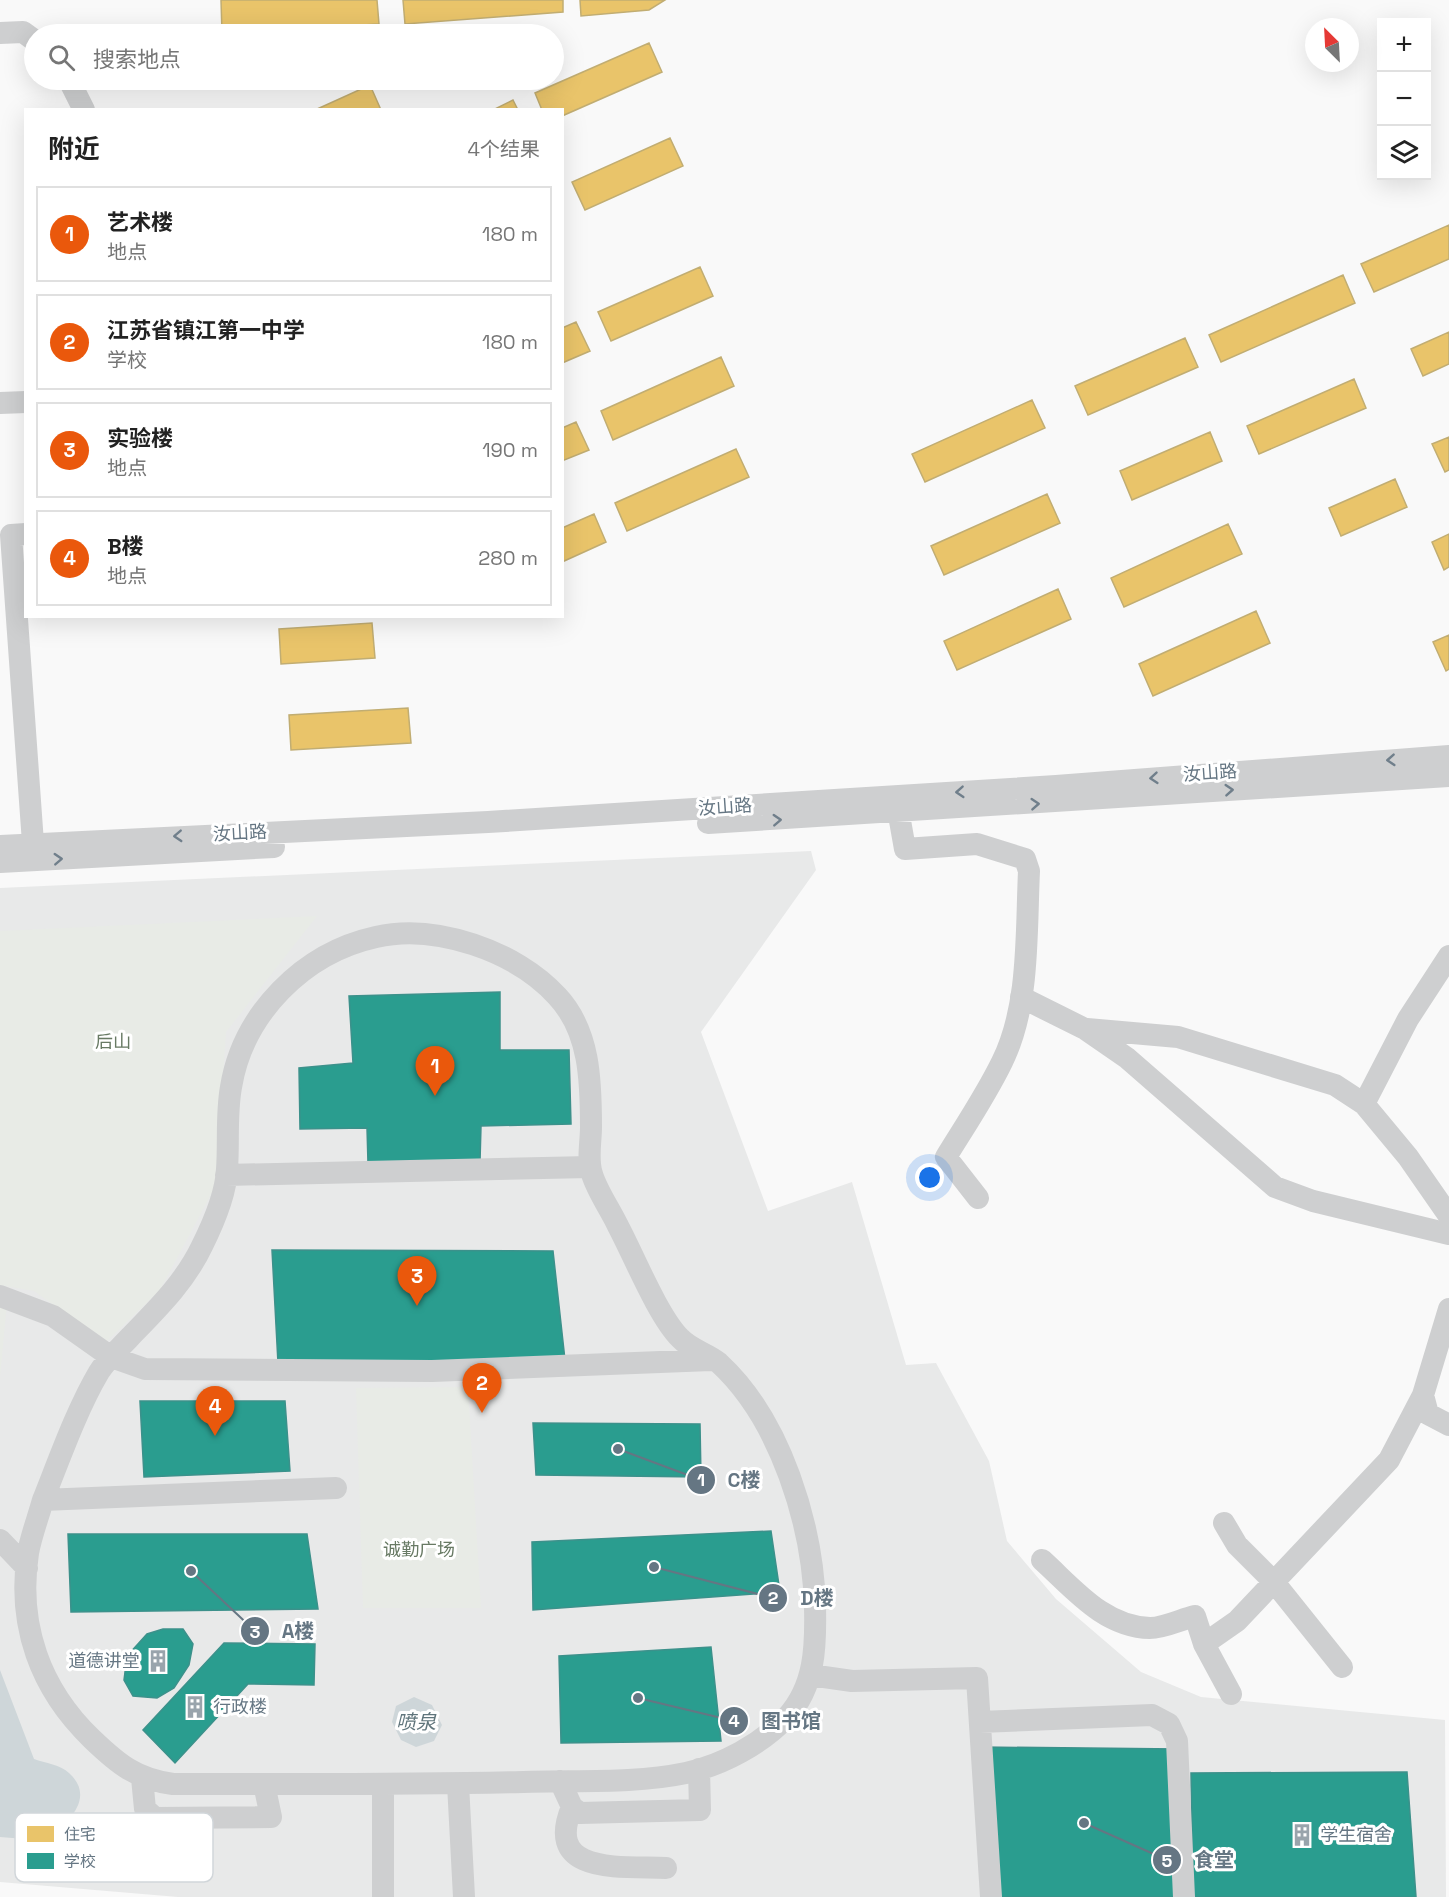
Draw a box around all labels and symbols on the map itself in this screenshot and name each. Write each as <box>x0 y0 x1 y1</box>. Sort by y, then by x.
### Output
north arrow <box>1305 18 1359 72</box>
one-way arrow <box>1386 753 1395 766</box>
street label: 汝山路 <box>1182 759 1238 786</box>
one-way arrow <box>1150 771 1159 784</box>
one-way arrow <box>1225 784 1234 797</box>
one-way arrow <box>955 785 964 798</box>
street label: 汝山路 <box>697 793 753 820</box>
one-way arrow <box>1030 797 1039 810</box>
one-way arrow <box>773 813 782 826</box>
street label: 汝山路 <box>212 820 268 845</box>
one-way arrow <box>174 830 183 843</box>
one-way arrow <box>54 853 63 866</box>
park label: 后山 <box>95 1030 131 1053</box>
pin: 1 <box>416 1046 454 1096</box>
your location <box>915 1163 944 1192</box>
pin: 3 <box>398 1256 436 1306</box>
pin: 2 <box>462 1364 502 1413</box>
pin: 4 <box>196 1386 234 1436</box>
callout: C楼 <box>686 1461 773 1499</box>
text: C楼 <box>728 1467 760 1493</box>
text: 1 <box>697 1468 705 1491</box>
park label: 诚勤广场 <box>383 1538 455 1561</box>
callout: D楼 <box>758 1579 845 1617</box>
text: D楼 <box>800 1585 834 1611</box>
text: 2 <box>768 1586 779 1609</box>
callout: A楼 <box>240 1612 327 1650</box>
text: A楼 <box>282 1618 314 1644</box>
text: 3 <box>250 1620 261 1643</box>
building icon: 道德讲堂 <box>145 1648 171 1674</box>
place label: 道德讲堂 <box>68 1649 140 1672</box>
building icon: 行政楼 <box>182 1694 208 1720</box>
place label: 行政楼 <box>213 1695 267 1718</box>
callout: 图书馆 <box>719 1702 833 1740</box>
text: 图书馆 <box>761 1708 821 1734</box>
water label: 喷泉 <box>396 1709 437 1735</box>
text: 4 <box>728 1709 740 1732</box>
legend <box>15 1813 213 1882</box>
building icon: 学生宿舍 <box>1289 1822 1315 1848</box>
place label: 学生宿舍 <box>1320 1823 1392 1846</box>
text: 住宅 <box>64 1824 96 1845</box>
callout: 食堂 <box>1152 1841 1246 1879</box>
text: 食堂 <box>1194 1847 1234 1873</box>
text: 5 <box>1162 1849 1173 1872</box>
text: 学校 <box>64 1851 96 1872</box>

